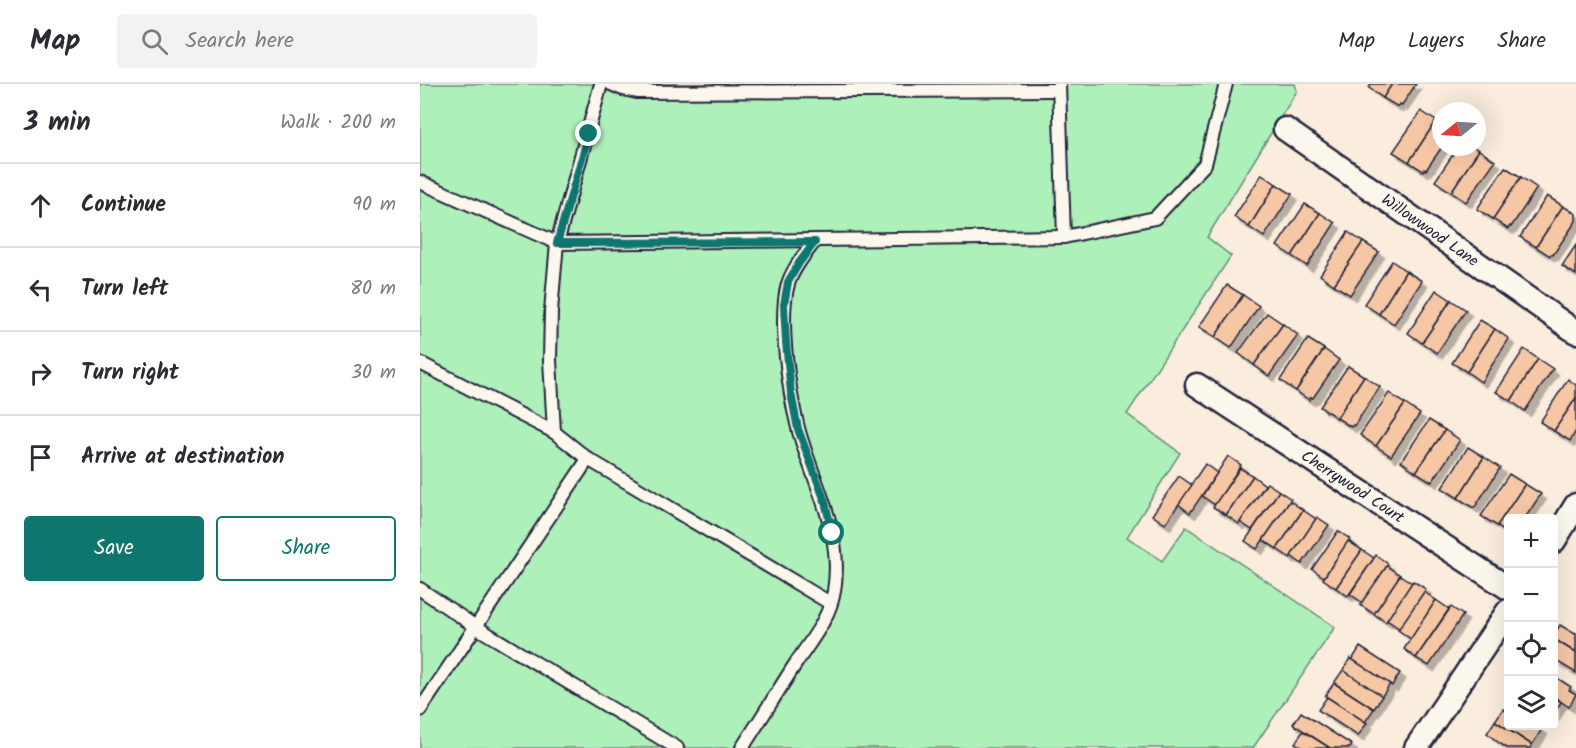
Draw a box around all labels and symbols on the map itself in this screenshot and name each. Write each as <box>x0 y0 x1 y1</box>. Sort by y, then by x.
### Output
north arrow <box>1432 102 1486 156</box>
route end <box>575 120 601 146</box>
street label: Willowwood Lane <box>1376 187 1484 273</box>
street label: Cherrywood Court <box>1296 444 1410 530</box>
route start <box>818 519 844 545</box>

